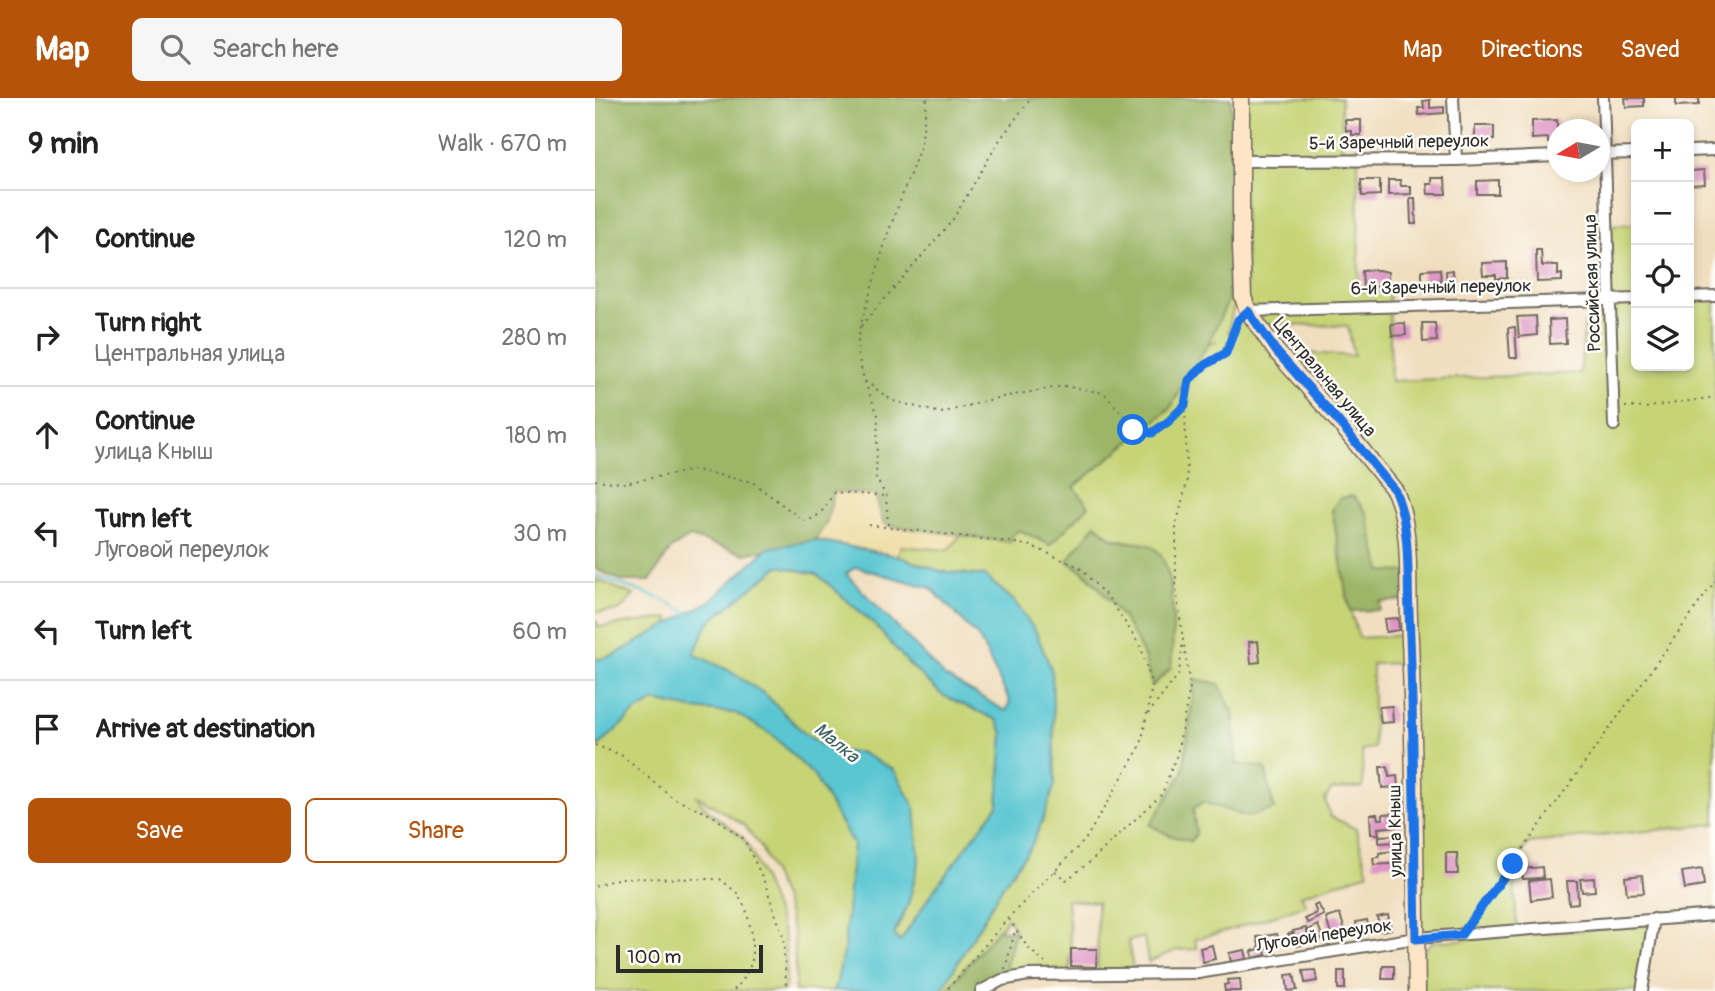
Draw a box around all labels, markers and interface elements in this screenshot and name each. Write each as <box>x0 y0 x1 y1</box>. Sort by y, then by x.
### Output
search box <box>132 18 622 81</box>
text: Map <box>35 29 90 70</box>
icon: search <box>156 30 194 68</box>
text: Search here <box>212 33 339 65</box>
text: Map <box>1403 35 1443 64</box>
text: Directions <box>1481 35 1582 64</box>
text: Saved <box>1620 35 1680 64</box>
north arrow <box>1547 119 1610 182</box>
map controls <box>1631 119 1694 371</box>
button: + <box>1631 119 1694 182</box>
text: 9 min <box>28 125 99 162</box>
text: Walk · 670 m <box>438 129 567 158</box>
street label: 5-й Заречный переулок <box>1309 129 1489 156</box>
button: − <box>1631 182 1694 245</box>
street label: Российская улица <box>1579 214 1606 352</box>
icon: ahead <box>28 220 66 258</box>
text: Continue <box>95 223 195 255</box>
text: 120 m <box>504 225 567 254</box>
button: locate <box>1631 245 1694 308</box>
street label: 6-й Заречный переулок <box>1350 274 1532 301</box>
text: Turn right <box>95 307 201 339</box>
button: layers <box>1631 308 1694 371</box>
street label: Центральная улица <box>1268 313 1381 442</box>
icon: right <box>28 318 66 356</box>
text: 280 m <box>501 323 567 352</box>
text: Центральная улица <box>95 339 285 368</box>
text: Continue <box>95 405 195 437</box>
route start <box>1117 414 1148 445</box>
icon: ahead <box>28 416 66 454</box>
text: 180 m <box>505 421 567 450</box>
text: улица Кныш <box>95 437 213 466</box>
text: Turn left <box>95 503 191 535</box>
icon: left <box>28 514 66 552</box>
text: 30 m <box>513 519 567 548</box>
text: Луговой переулок <box>95 535 270 564</box>
icon: left <box>28 612 66 650</box>
text: Turn left <box>95 615 191 647</box>
text: 60 m <box>512 617 567 646</box>
icon: arrive <box>28 710 66 748</box>
text: Arrive at destination <box>95 713 315 745</box>
water label: Малка <box>809 717 865 769</box>
street label: улица Кныш <box>1383 785 1408 878</box>
button: Save <box>28 798 291 863</box>
button: Share <box>305 798 567 863</box>
route end <box>1497 848 1528 879</box>
street label: Луговой переулок <box>1254 913 1393 958</box>
scale bar <box>616 942 763 974</box>
text: 100 m <box>627 945 681 969</box>

